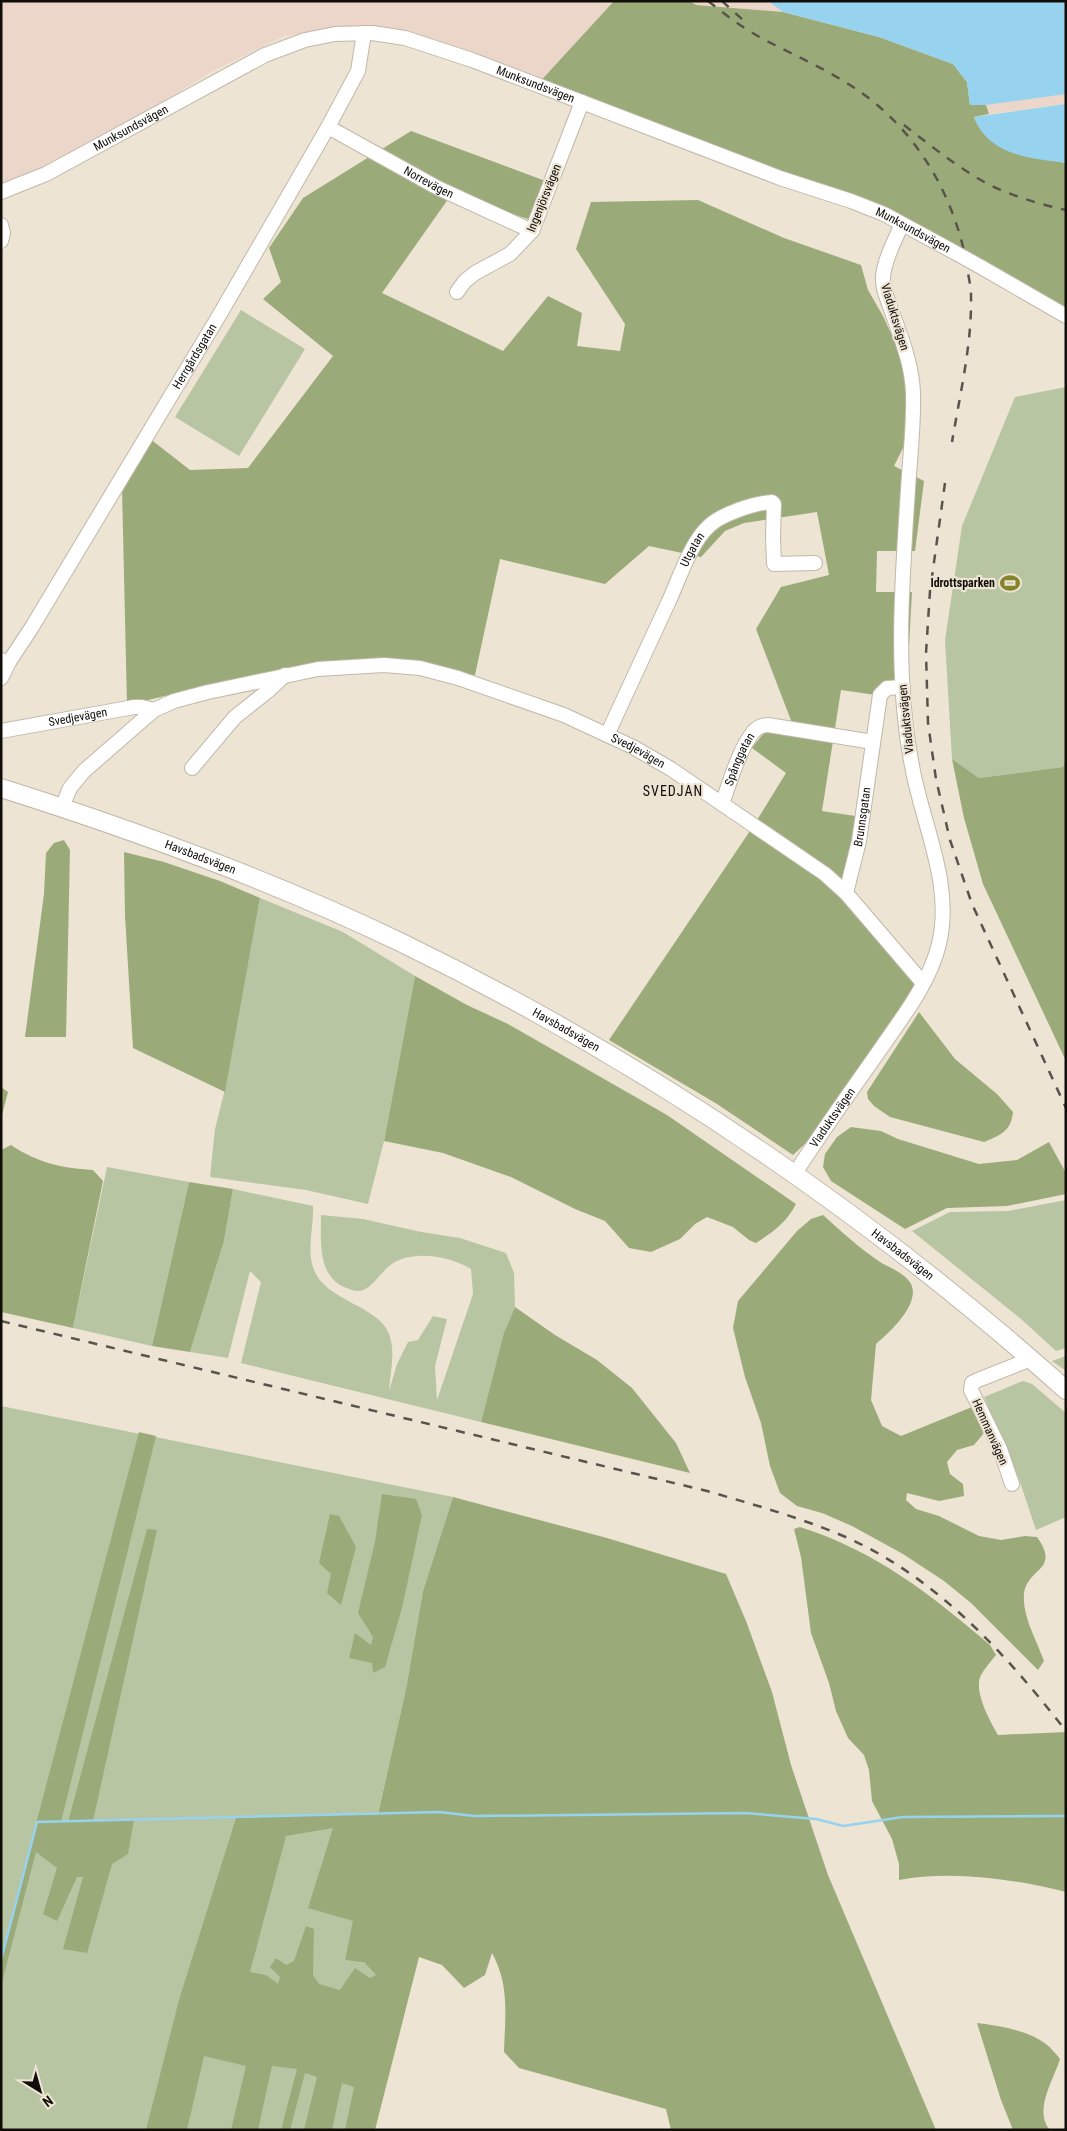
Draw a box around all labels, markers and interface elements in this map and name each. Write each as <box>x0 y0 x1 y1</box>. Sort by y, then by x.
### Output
street label: Munksundsvägen <box>494 63 577 106</box>
street label: Munksundsvägen <box>91 102 171 154</box>
street label: Ingenjörsvägen <box>524 162 564 234</box>
street label: Norrevägen <box>401 163 456 201</box>
street label: Munksundsvägen <box>874 204 953 256</box>
street label: Viaduktsvägen <box>878 282 912 352</box>
street label: Herrgårdsgatan <box>170 321 220 391</box>
street label: Utgatan <box>677 529 708 569</box>
sports icon: Idrottsparken <box>999 572 1021 594</box>
place label: Idrottsparken <box>930 576 995 590</box>
street label: Viaduktsvägen <box>895 683 917 754</box>
street label: Svedjevägen <box>47 705 108 729</box>
street label: Spånggatan <box>722 730 758 788</box>
street label: Svedjevägen <box>609 731 668 771</box>
district label: SVEDJAN <box>643 783 703 799</box>
street label: Brunnsgatan <box>851 786 874 848</box>
street label: Havsbadsvägen <box>163 837 238 877</box>
street label: Havsbadsvägen <box>530 1005 602 1055</box>
street label: Viaduktsvägen <box>807 1085 858 1150</box>
street label: Havsbadsvägen <box>869 1226 937 1283</box>
street label: Hemmanvägen <box>969 1397 1011 1467</box>
north arrow <box>15 2066 65 2116</box>
text: N <box>40 2092 56 2110</box>

